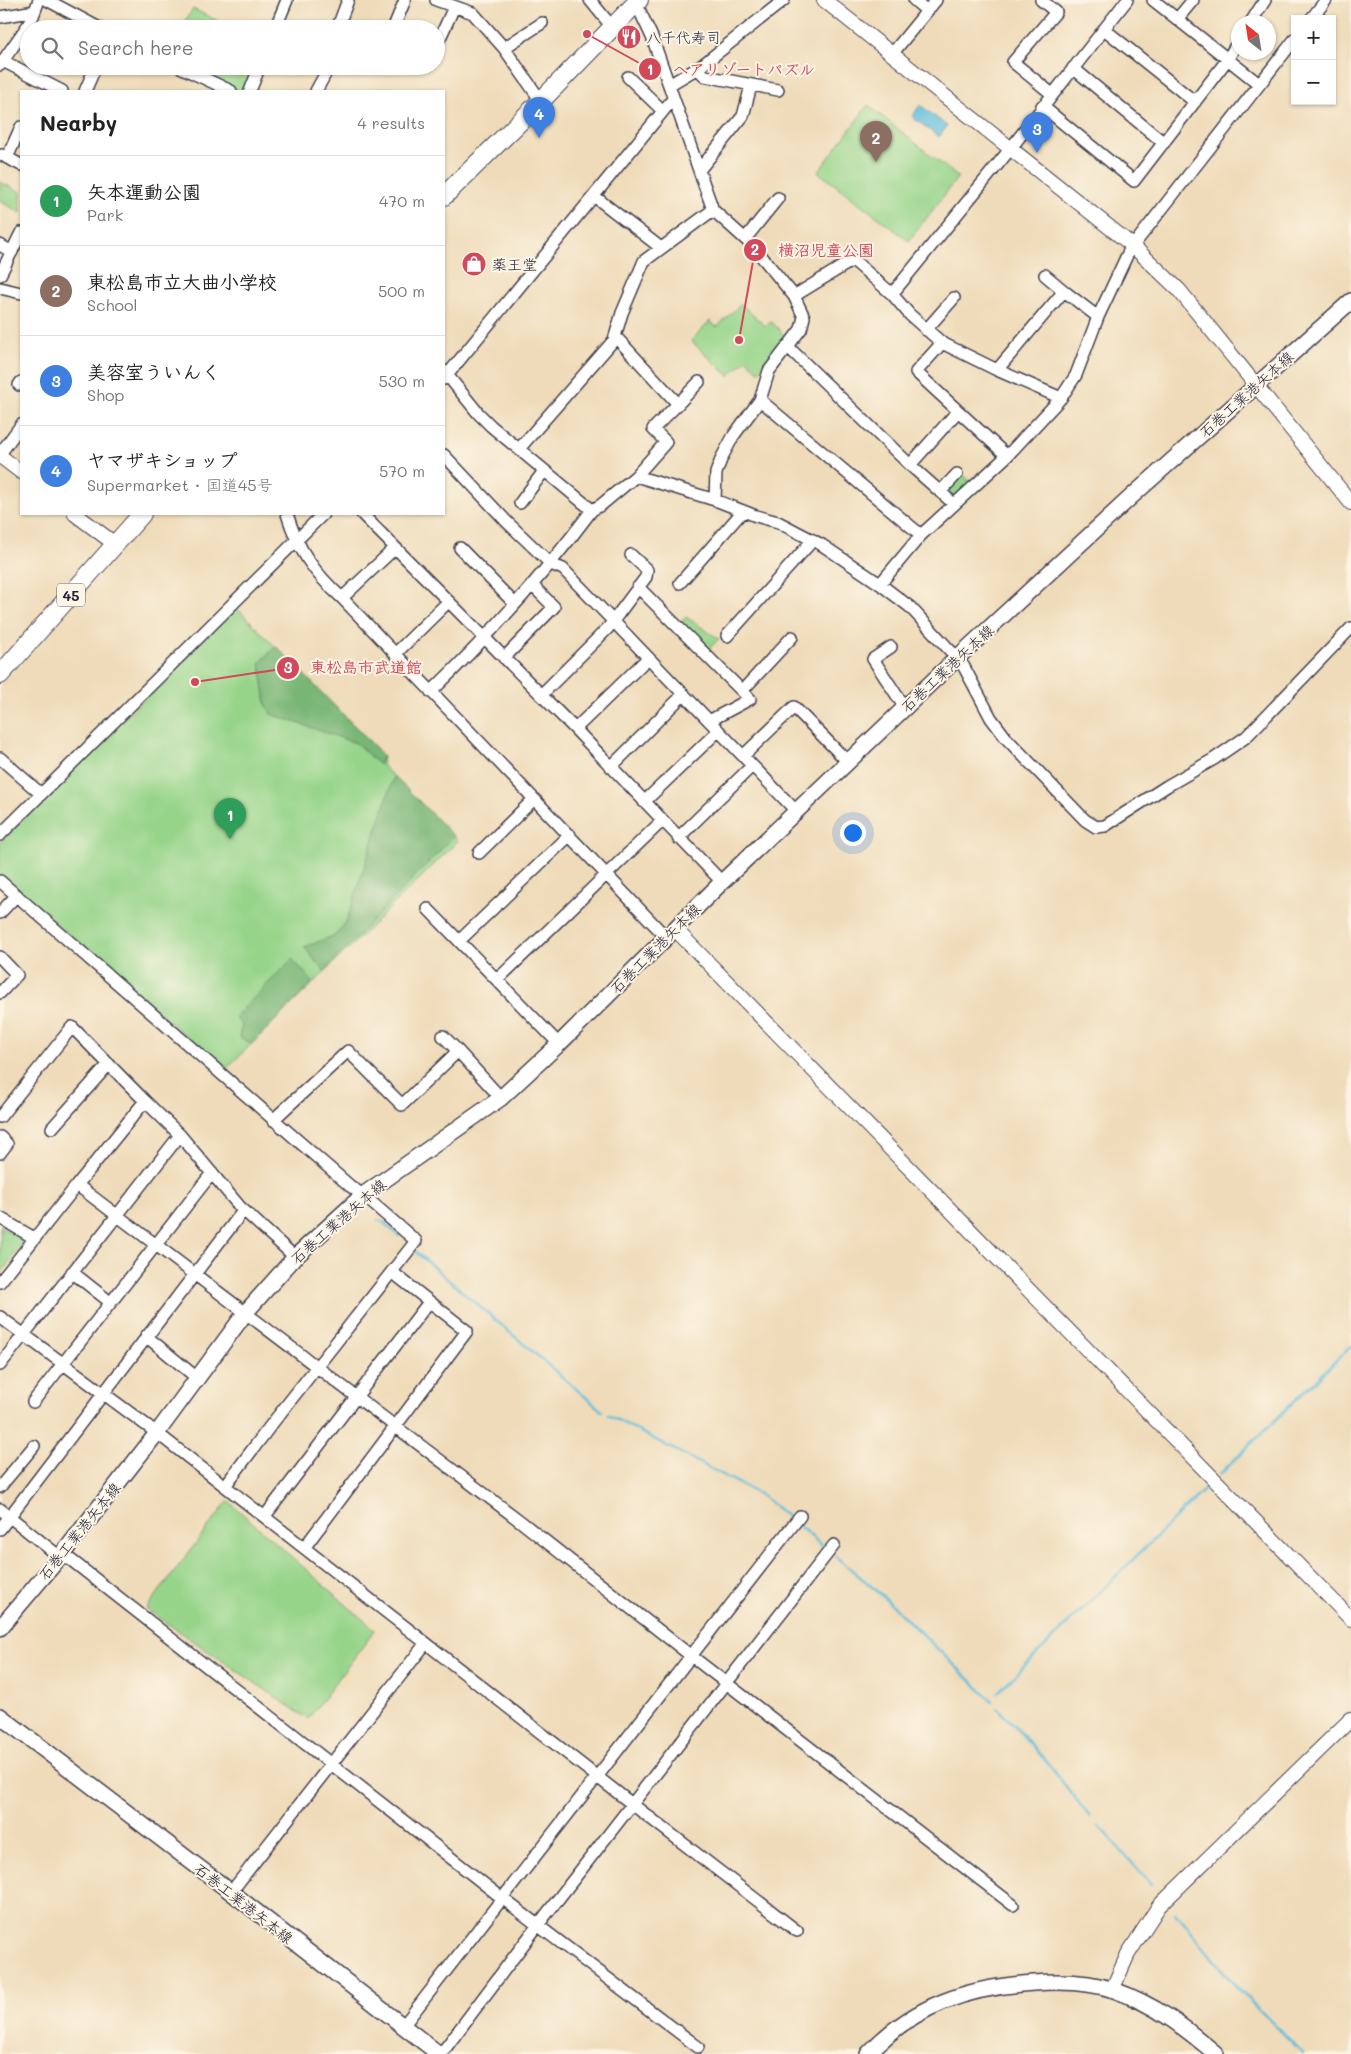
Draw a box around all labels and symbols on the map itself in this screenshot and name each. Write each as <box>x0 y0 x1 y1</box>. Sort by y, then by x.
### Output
north arrow <box>1231 15 1276 60</box>
restaurant icon: 八千代寿司 <box>616 24 642 50</box>
place label: 八千代寿司 <box>646 27 721 47</box>
callout: ヘアリゾートパズル <box>637 54 825 85</box>
text: ヘアリゾートパズル <box>673 58 815 79</box>
text: 1 <box>647 59 653 79</box>
pin: 4 <box>523 97 555 138</box>
pin: 3 <box>1021 112 1053 153</box>
pin: 2 <box>860 121 892 162</box>
callout: 横沼児童公園 <box>743 234 884 265</box>
text: 2 <box>751 239 759 259</box>
text: 横沼児童公園 <box>778 239 874 260</box>
shop icon: 薬王堂 <box>461 251 487 277</box>
place label: 薬王堂 <box>492 254 537 274</box>
street label: 石巻工業港矢本線 <box>1195 346 1297 442</box>
road number: 45 <box>57 584 85 606</box>
street label: 石巻工業港矢本線 <box>896 620 998 716</box>
callout: 東松島市武道館 <box>275 652 432 683</box>
text: 東松島市武道館 <box>310 656 422 677</box>
text: 3 <box>283 657 293 677</box>
pin: 1 <box>214 798 246 839</box>
your location <box>840 820 866 846</box>
street label: 石巻工業港矢本線 <box>605 898 705 998</box>
street label: 石巻工業港矢本線 <box>286 1174 390 1268</box>
street label: 石巻工業港矢本線 <box>33 1478 125 1584</box>
street label: 石巻工業港矢本線 <box>191 1858 297 1948</box>

